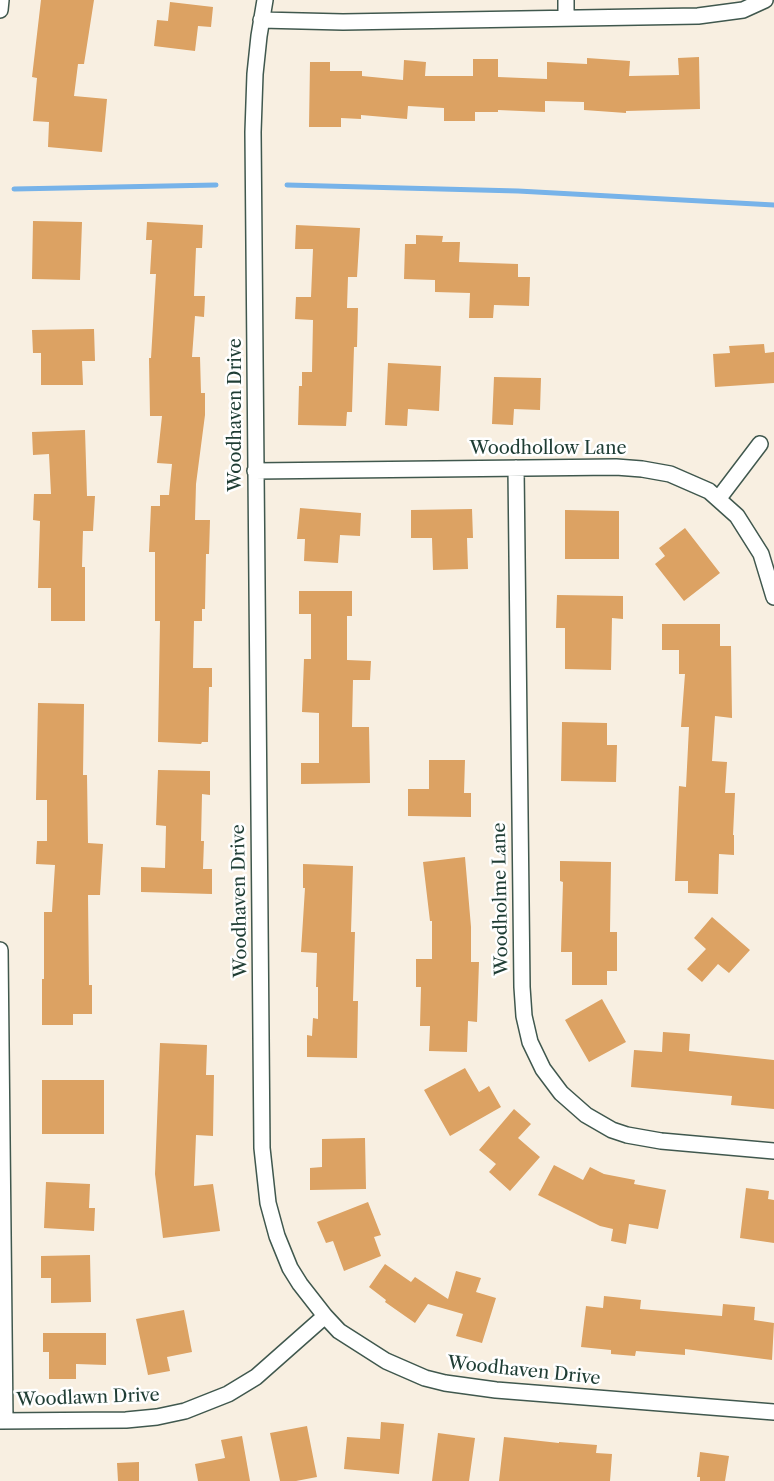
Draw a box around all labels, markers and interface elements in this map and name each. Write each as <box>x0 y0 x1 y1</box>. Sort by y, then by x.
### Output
street label: Woodhaven Drive <box>225 338 247 492</box>
street label: Woodhollow Lane <box>469 438 627 460</box>
street label: Woodholme Lane <box>489 822 513 976</box>
street label: Woodhaven Drive <box>228 824 252 978</box>
street label: Woodhaven Drive <box>446 1352 602 1390</box>
street label: Woodlawn Drive <box>16 1385 160 1411</box>

